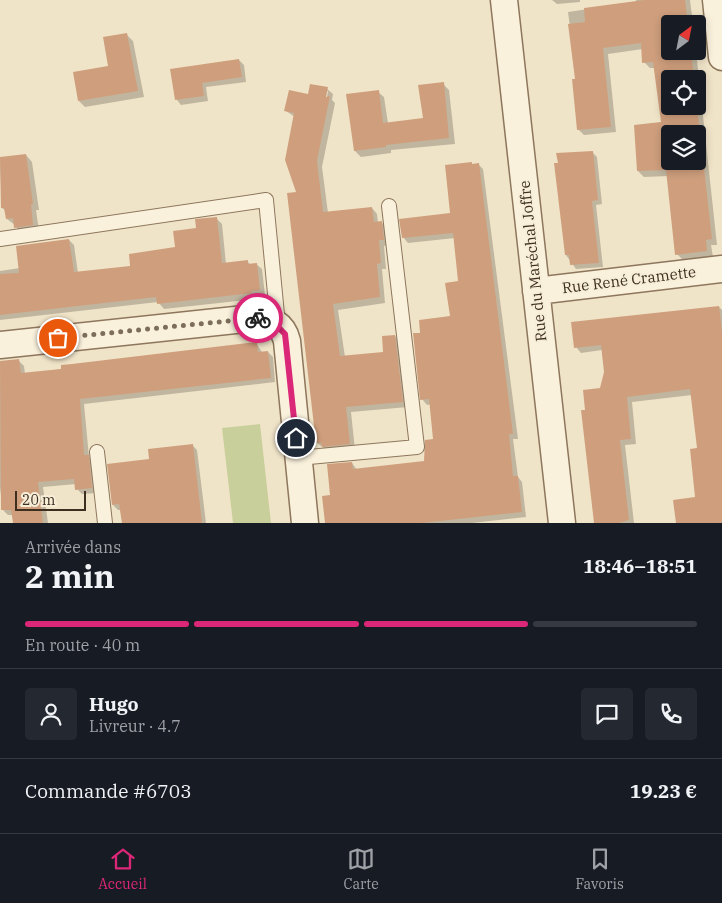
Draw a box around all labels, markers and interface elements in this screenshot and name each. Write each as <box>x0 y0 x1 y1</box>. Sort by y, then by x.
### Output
north arrow <box>661 15 706 60</box>
map controls <box>661 15 706 170</box>
button: locate <box>661 70 706 115</box>
button: layers <box>661 125 706 170</box>
street label: Rue du Maréchal Joffre <box>515 180 550 343</box>
street label: Rue René Cramette <box>561 262 697 297</box>
courier <box>233 293 283 343</box>
icon: bike <box>244 304 272 332</box>
pin <box>37 317 79 359</box>
icon: bag <box>44 324 72 352</box>
pin <box>275 417 317 459</box>
icon: home <box>282 424 310 452</box>
scale bar <box>15 488 86 511</box>
text: 20 m <box>22 491 55 509</box>
text: Arrivée dans <box>25 537 121 557</box>
text: 18:46–18:51 <box>583 554 697 578</box>
text: 2 min <box>25 555 115 597</box>
text: En route · 40 m <box>25 635 140 655</box>
button: person <box>25 688 77 740</box>
button: chat <box>581 688 633 740</box>
button: phone <box>645 688 697 740</box>
text: Hugo <box>89 692 138 716</box>
text: Livreur · 4.7 <box>89 716 181 736</box>
text: Commande #6703 <box>25 779 192 803</box>
text: 19.23 € <box>630 779 697 803</box>
tab: Accueil <box>98 845 147 893</box>
tab: Carte <box>343 845 379 893</box>
tab: Favoris <box>575 845 624 893</box>

